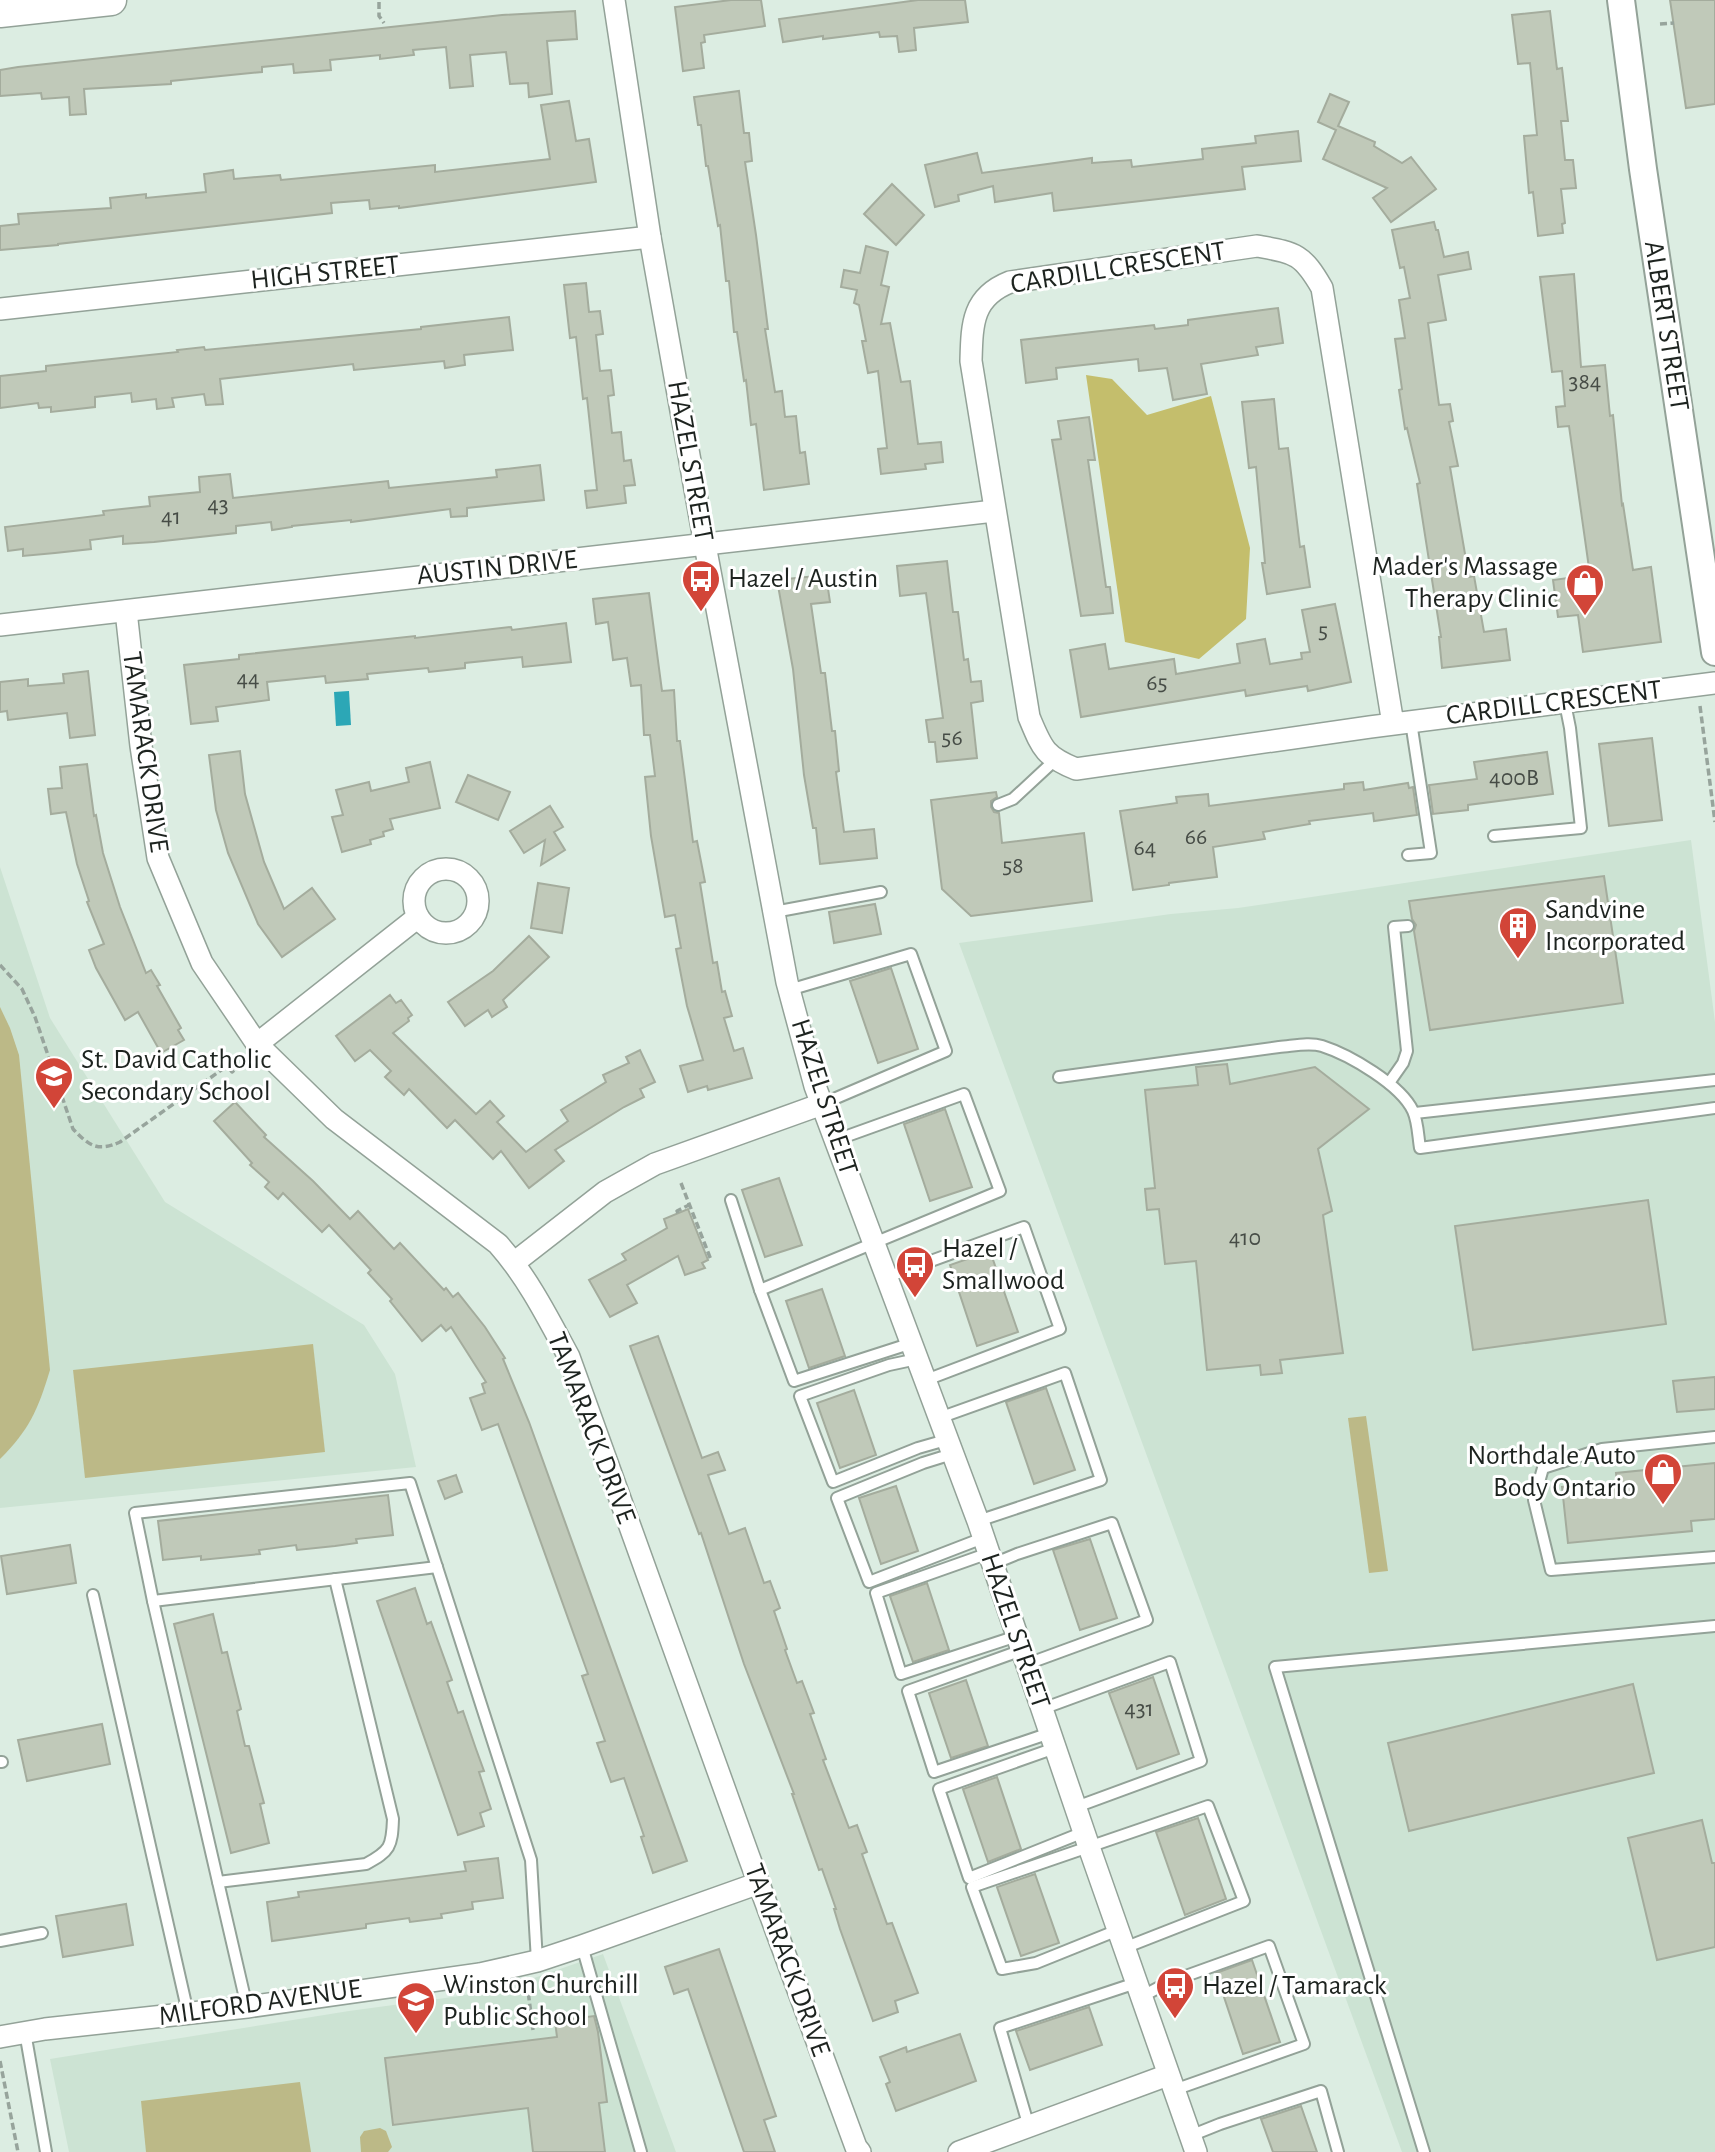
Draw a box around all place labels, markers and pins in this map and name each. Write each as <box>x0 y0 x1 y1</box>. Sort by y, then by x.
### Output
place label: Mader's Massage Therapy Clinic <box>1372 553 1558 613</box>
bus stop icon: Hazel / Austin <box>680 558 722 613</box>
shop icon: Mader's Massage Therapy Clinic <box>1564 562 1606 617</box>
place label: Hazel / Austin <box>728 565 878 593</box>
place label: Sandvine Incorporated <box>1545 896 1685 956</box>
building icon: Sandvine Incorporated <box>1497 905 1539 960</box>
place label: St. David Catholic Secondary School <box>81 1046 271 1106</box>
school or university icon: St. David Catholic Secondary School <box>33 1055 75 1110</box>
place label: Hazel / Smallwood <box>942 1235 1065 1295</box>
bus stop icon: Hazel / Smallwood <box>894 1244 936 1299</box>
place label: Northdale Auto Body Ontario <box>1467 1442 1636 1502</box>
shop icon: Northdale Auto Body Ontario <box>1642 1451 1684 1506</box>
bus stop icon: Hazel / Tamarack <box>1154 1965 1196 2020</box>
place label: Winston Churchill Public School <box>443 1971 639 2031</box>
place label: Hazel / Tamarack <box>1202 1972 1387 2000</box>
school or university icon: Winston Churchill Public School <box>395 1980 437 2035</box>

